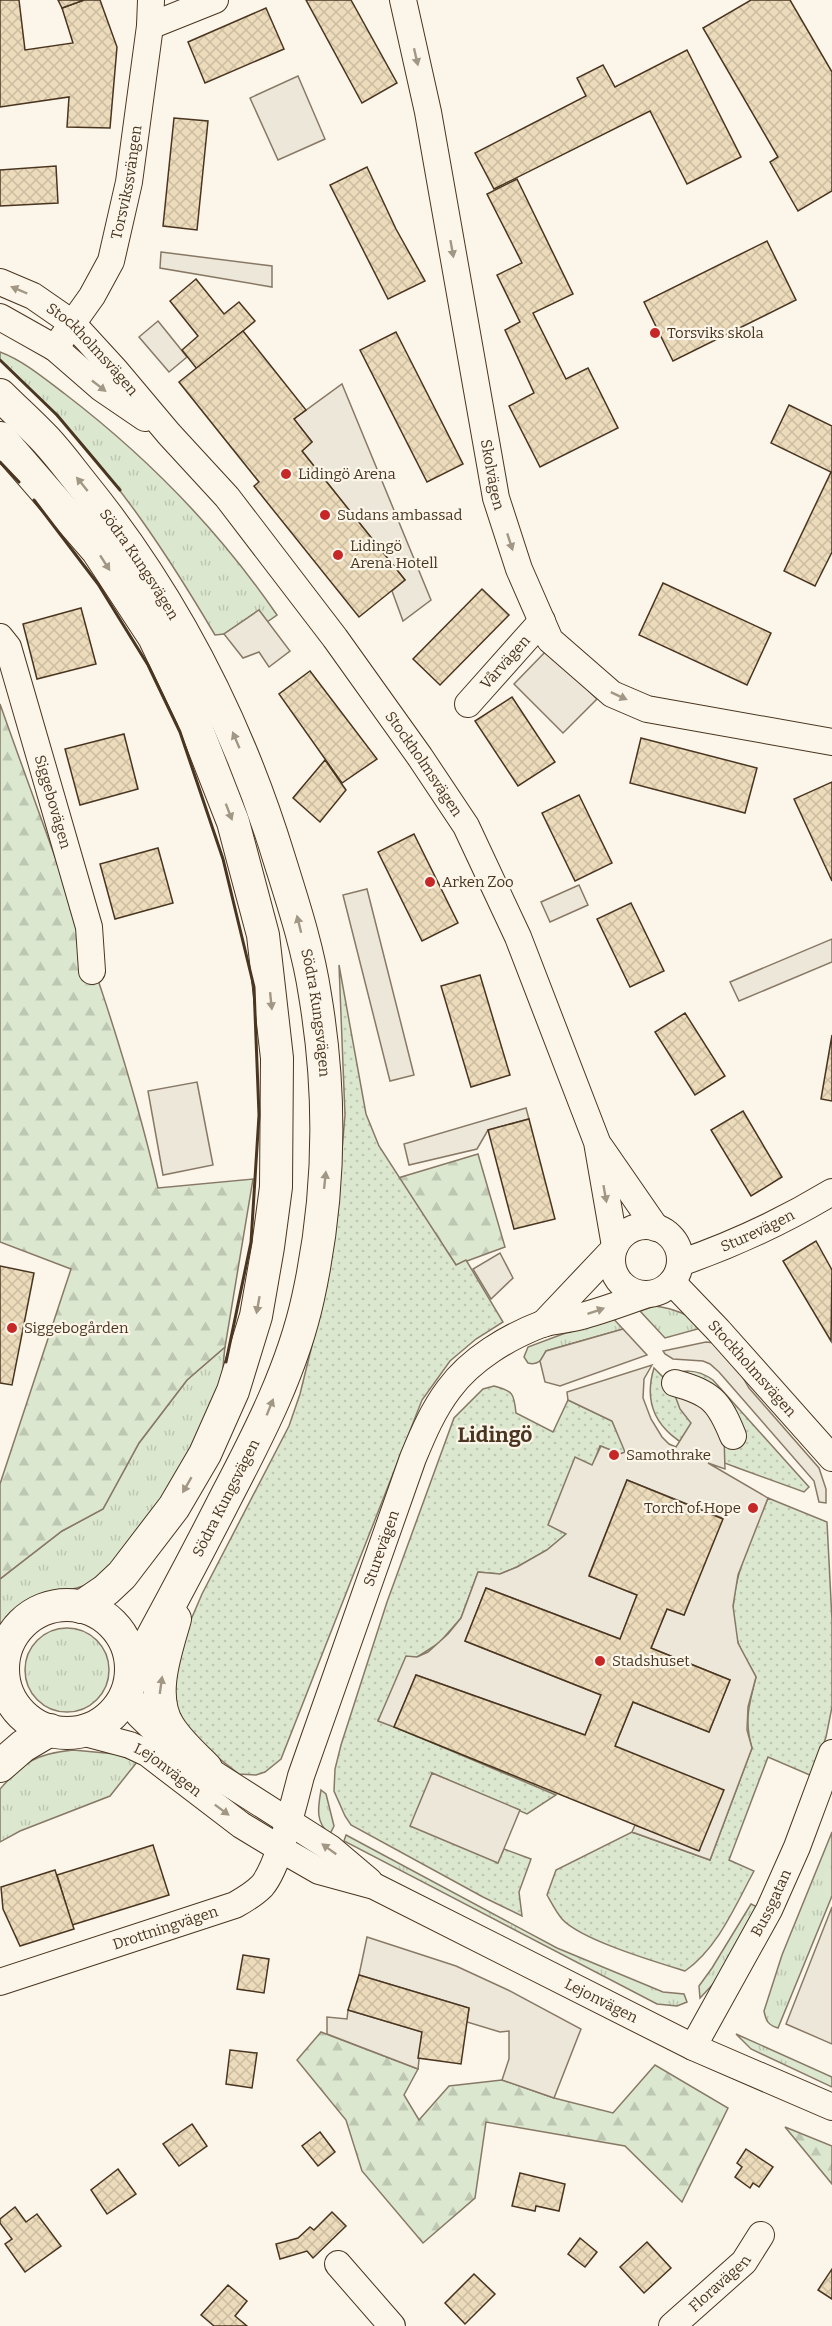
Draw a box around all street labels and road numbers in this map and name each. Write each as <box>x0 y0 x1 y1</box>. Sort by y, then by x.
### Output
street label: Torsvikssvängen <box>107 124 146 241</box>
street label: Stockholmsvägen <box>43 299 142 400</box>
street label: Skolvägen <box>477 438 508 513</box>
street label: Södra Kungsvägen <box>96 505 183 624</box>
street label: Vårvägen <box>477 631 534 693</box>
street label: Stockholmsvägen <box>381 708 466 820</box>
street label: Siggebovägen <box>31 753 75 851</box>
street label: Södra Kungsvägen <box>297 947 334 1078</box>
street label: Sturevägen <box>718 1206 798 1256</box>
street label: Stockholmsvägen <box>704 1316 800 1421</box>
street label: Södra Kungsvägen <box>189 1436 264 1560</box>
street label: Sturevägen <box>359 1507 403 1589</box>
street label: Lejonvägen <box>131 1739 206 1801</box>
street label: Bussgatan <box>747 1866 795 1940</box>
street label: Drottningvägen <box>110 1902 221 1953</box>
street label: Lejonvägen <box>562 1975 641 2027</box>
street label: Floravägen <box>685 2252 755 2316</box>

